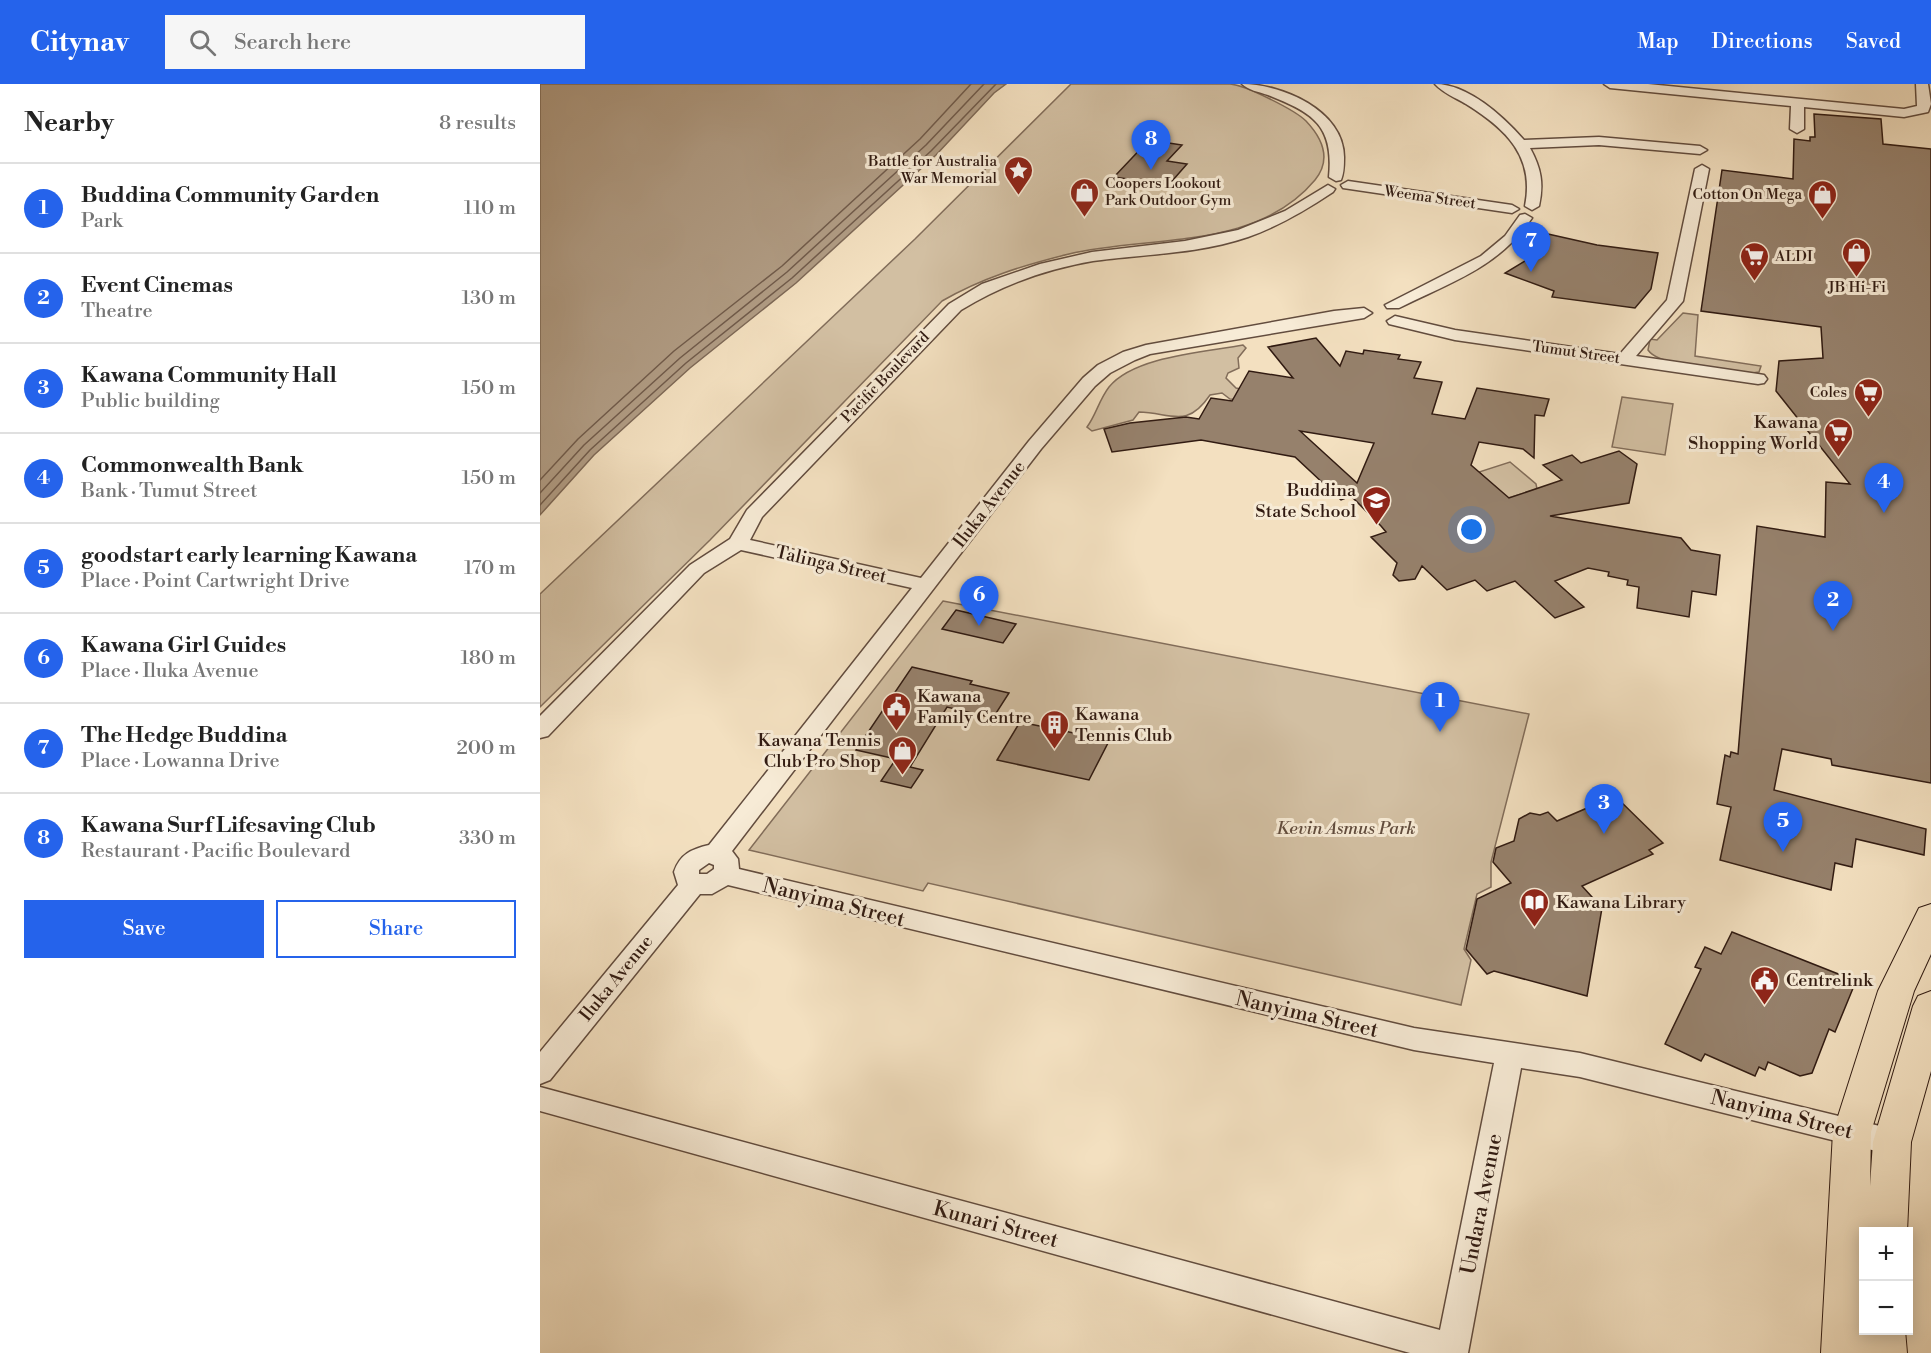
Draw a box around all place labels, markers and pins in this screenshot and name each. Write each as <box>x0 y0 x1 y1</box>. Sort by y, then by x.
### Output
pin: 8 <box>1132 120 1170 170</box>
place label: Battle for Australia War Memorial <box>867 152 998 188</box>
place icon: Battle for Australia War Memorial <box>1002 154 1034 196</box>
place label: Coopers Lookout Park Outdoor Gym <box>1105 174 1231 210</box>
shop icon: Coopers Lookout Park Outdoor Gym <box>1068 176 1100 218</box>
shop icon: Cotton On Mega <box>1807 178 1839 220</box>
place label: Cotton On Mega <box>1693 185 1802 204</box>
pin: 7 <box>1512 222 1550 272</box>
shop icon: JB Hi-Fi <box>1841 236 1873 278</box>
supermarket icon: ALDI <box>1738 240 1770 282</box>
place label: ALDI <box>1774 247 1813 266</box>
place label: JB Hi-Fi <box>1827 278 1886 297</box>
supermarket icon: Coles <box>1852 376 1884 418</box>
place label: Coles <box>1810 383 1847 402</box>
place label: Kawana Shopping World <box>1688 411 1819 455</box>
supermarket icon: Kawana Shopping World <box>1823 416 1855 458</box>
pin: 4 <box>1864 464 1904 513</box>
place label: Buddina State School <box>1255 479 1357 523</box>
school or university icon: Buddina State School <box>1361 484 1393 526</box>
pin: 6 <box>960 576 998 626</box>
pin: 2 <box>1814 582 1852 631</box>
pin: 1 <box>1420 682 1460 732</box>
place label: Kawana Family Centre <box>917 685 1032 729</box>
public building icon: Kawana Family Centre <box>880 690 912 732</box>
place label: Kawana Tennis Club <box>1075 703 1172 747</box>
building icon: Kawana Tennis Club <box>1038 708 1070 750</box>
place label: Kawana Tennis Club Pro Shop <box>758 729 881 773</box>
shop icon: Kawana Tennis Club Pro Shop <box>886 734 918 776</box>
pin: 3 <box>1584 784 1624 834</box>
pin: 5 <box>1764 802 1802 852</box>
library icon: Kawana Library <box>1519 886 1551 928</box>
place label: Kawana Library <box>1556 891 1686 914</box>
public building icon: Centrelink <box>1749 964 1781 1006</box>
place label: Centrelink <box>1786 969 1874 992</box>

